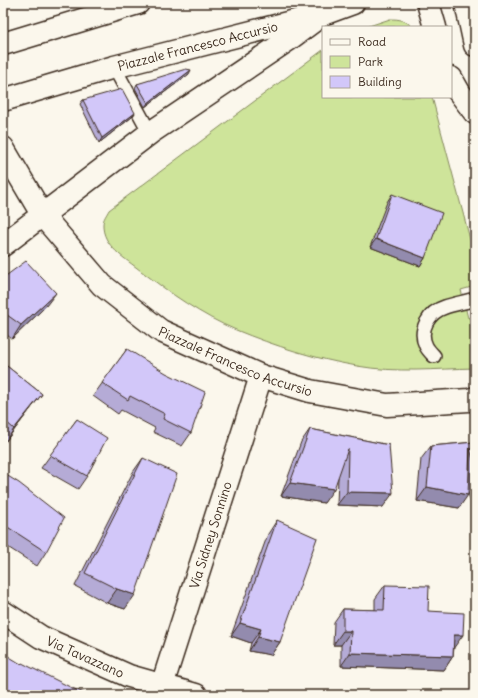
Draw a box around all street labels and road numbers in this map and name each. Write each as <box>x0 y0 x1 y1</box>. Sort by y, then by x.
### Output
street label: Piazzale Francesco Accursio <box>116 17 279 74</box>
street label: Piazzale Francesco Accursio <box>156 322 314 400</box>
street label: Via Sidney Sonnino <box>185 479 235 591</box>
street label: Via Tavazzano <box>44 632 127 681</box>

